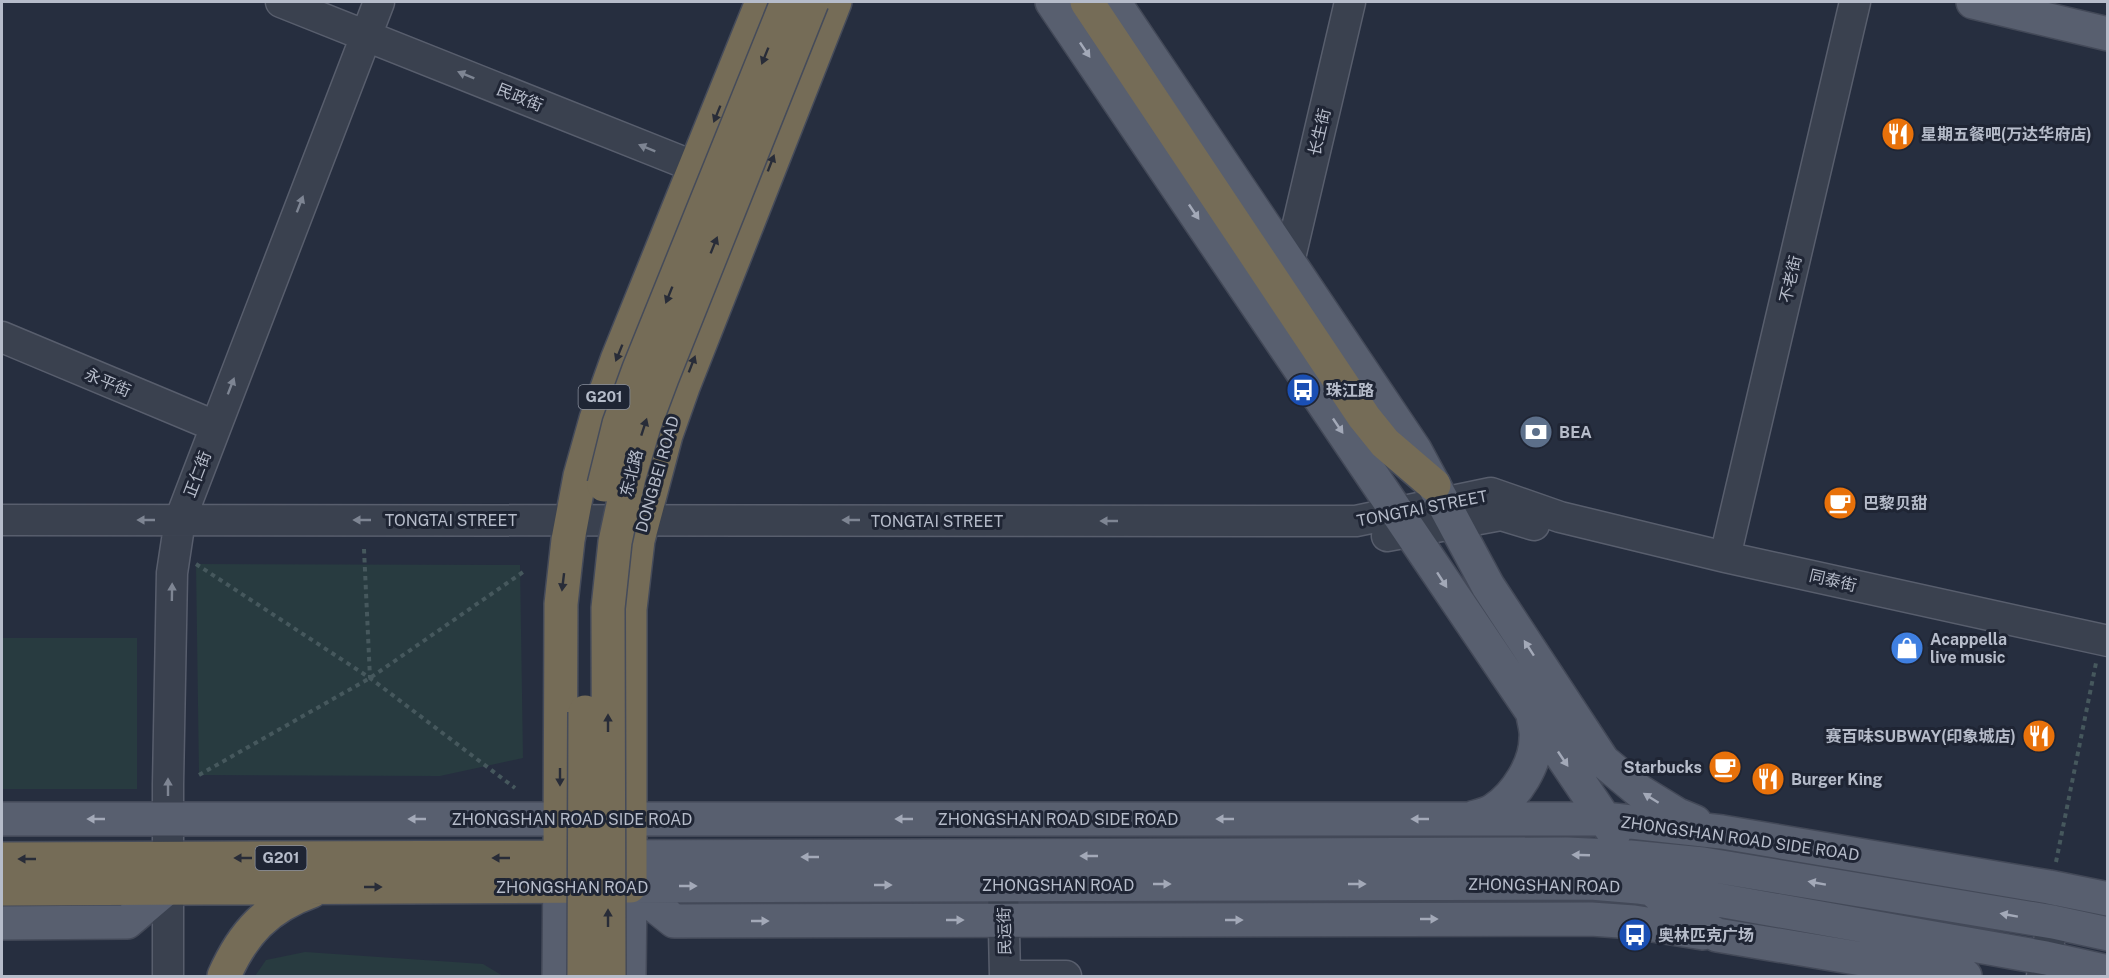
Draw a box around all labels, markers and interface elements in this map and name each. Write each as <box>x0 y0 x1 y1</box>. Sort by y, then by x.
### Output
one-way arrow <box>1079 42 1090 58</box>
one-way arrow <box>760 47 769 65</box>
one-way arrow <box>456 70 474 80</box>
street label: 民政街 <box>494 80 546 115</box>
one-way arrow <box>712 105 721 123</box>
street label: 长生街 <box>1305 107 1334 158</box>
restaurant icon: 星期五餐吧(万达华府店) <box>1880 116 1916 152</box>
place label: 星期五餐吧(万达华府店) <box>1921 125 2092 144</box>
one-way arrow <box>638 142 656 152</box>
one-way arrow <box>767 154 776 172</box>
one-way arrow <box>296 195 306 213</box>
one-way arrow <box>1188 203 1200 219</box>
one-way arrow <box>710 236 720 254</box>
street label: 不老街 <box>1776 254 1805 305</box>
one-way arrow <box>664 287 674 305</box>
one-way arrow <box>614 344 623 362</box>
one-way arrow <box>688 355 697 373</box>
street label: 永平街 <box>82 364 134 401</box>
bus stop icon: 珠江路 <box>1285 372 1321 408</box>
one-way arrow <box>227 377 236 395</box>
place label: 珠江路 <box>1326 381 1374 400</box>
road number: G201 <box>578 385 630 409</box>
street label: DONGBEI ROAD <box>632 414 683 535</box>
bank icon: BEA <box>1518 414 1554 450</box>
one-way arrow <box>1332 417 1344 433</box>
one-way arrow <box>639 418 649 436</box>
place label: BEA <box>1559 423 1592 442</box>
street label: 正仁街 <box>180 448 215 500</box>
street label: 东北路 <box>616 448 647 499</box>
cafe icon: 巴黎贝甜 <box>1822 485 1858 521</box>
street label: TONGTAI STREET <box>1355 486 1489 530</box>
place label: 巴黎贝甜 <box>1863 494 1927 513</box>
street label: TONGTAI STREET <box>385 511 518 530</box>
street label: TONGTAI STREET <box>871 512 1004 531</box>
one-way arrow <box>137 515 156 525</box>
one-way arrow <box>353 515 372 525</box>
one-way arrow <box>842 515 861 525</box>
one-way arrow <box>1100 516 1119 526</box>
street label: 同泰街 <box>1807 566 1858 595</box>
one-way arrow <box>1437 572 1448 588</box>
one-way arrow <box>559 573 568 592</box>
one-way arrow <box>167 583 176 602</box>
shop icon: Acappella live music <box>1889 630 1925 666</box>
place label: Acappella live music <box>1930 630 2007 667</box>
one-way arrow <box>1523 641 1535 657</box>
one-way arrow <box>603 714 613 733</box>
restaurant icon: 赛百味SUBWAY(印象城店) <box>2021 718 2057 754</box>
place label: 赛百味SUBWAY(印象城店) <box>1825 727 2016 746</box>
cafe icon: Starbucks <box>1707 749 1743 785</box>
one-way arrow <box>1558 751 1569 767</box>
place label: Starbucks <box>1624 758 1702 777</box>
restaurant icon: Burger King <box>1750 761 1786 797</box>
one-way arrow <box>555 768 565 787</box>
place label: Burger King <box>1791 770 1883 789</box>
one-way arrow <box>163 778 173 797</box>
one-way arrow <box>1643 793 1659 804</box>
street label: ZHONGSHAN ROAD SIDE ROAD <box>452 810 692 829</box>
street label: ZHONGSHAN ROAD SIDE ROAD <box>938 810 1178 829</box>
street label: ZHONGSHAN ROAD SIDE ROAD <box>1619 812 1860 865</box>
one-way arrow <box>87 814 106 824</box>
one-way arrow <box>408 814 427 824</box>
one-way arrow <box>894 814 913 824</box>
one-way arrow <box>1215 814 1234 824</box>
one-way arrow <box>1410 814 1429 824</box>
road number: G201 <box>256 846 306 870</box>
one-way arrow <box>1572 850 1591 859</box>
one-way arrow <box>1079 851 1098 861</box>
one-way arrow <box>800 852 819 862</box>
one-way arrow <box>234 853 253 863</box>
one-way arrow <box>492 853 511 863</box>
one-way arrow <box>18 854 37 864</box>
street label: ZHONGSHAN ROAD <box>1468 875 1620 896</box>
street label: ZHONGSHAN ROAD <box>982 876 1134 895</box>
street label: ZHONGSHAN ROAD <box>496 878 648 897</box>
one-way arrow <box>1807 878 1826 887</box>
one-way arrow <box>1152 879 1171 889</box>
one-way arrow <box>1347 879 1366 889</box>
one-way arrow <box>678 881 697 891</box>
one-way arrow <box>873 881 892 890</box>
one-way arrow <box>363 882 382 892</box>
street label: 民运街 <box>995 907 1014 955</box>
one-way arrow <box>603 909 613 928</box>
one-way arrow <box>1999 910 2018 919</box>
one-way arrow <box>1419 914 1438 924</box>
one-way arrow <box>945 915 964 925</box>
one-way arrow <box>1224 915 1243 925</box>
one-way arrow <box>750 916 769 926</box>
bus stop icon: 奥林匹克广场 <box>1617 917 1653 953</box>
place label: 奥林匹克广场 <box>1658 926 1754 945</box>

